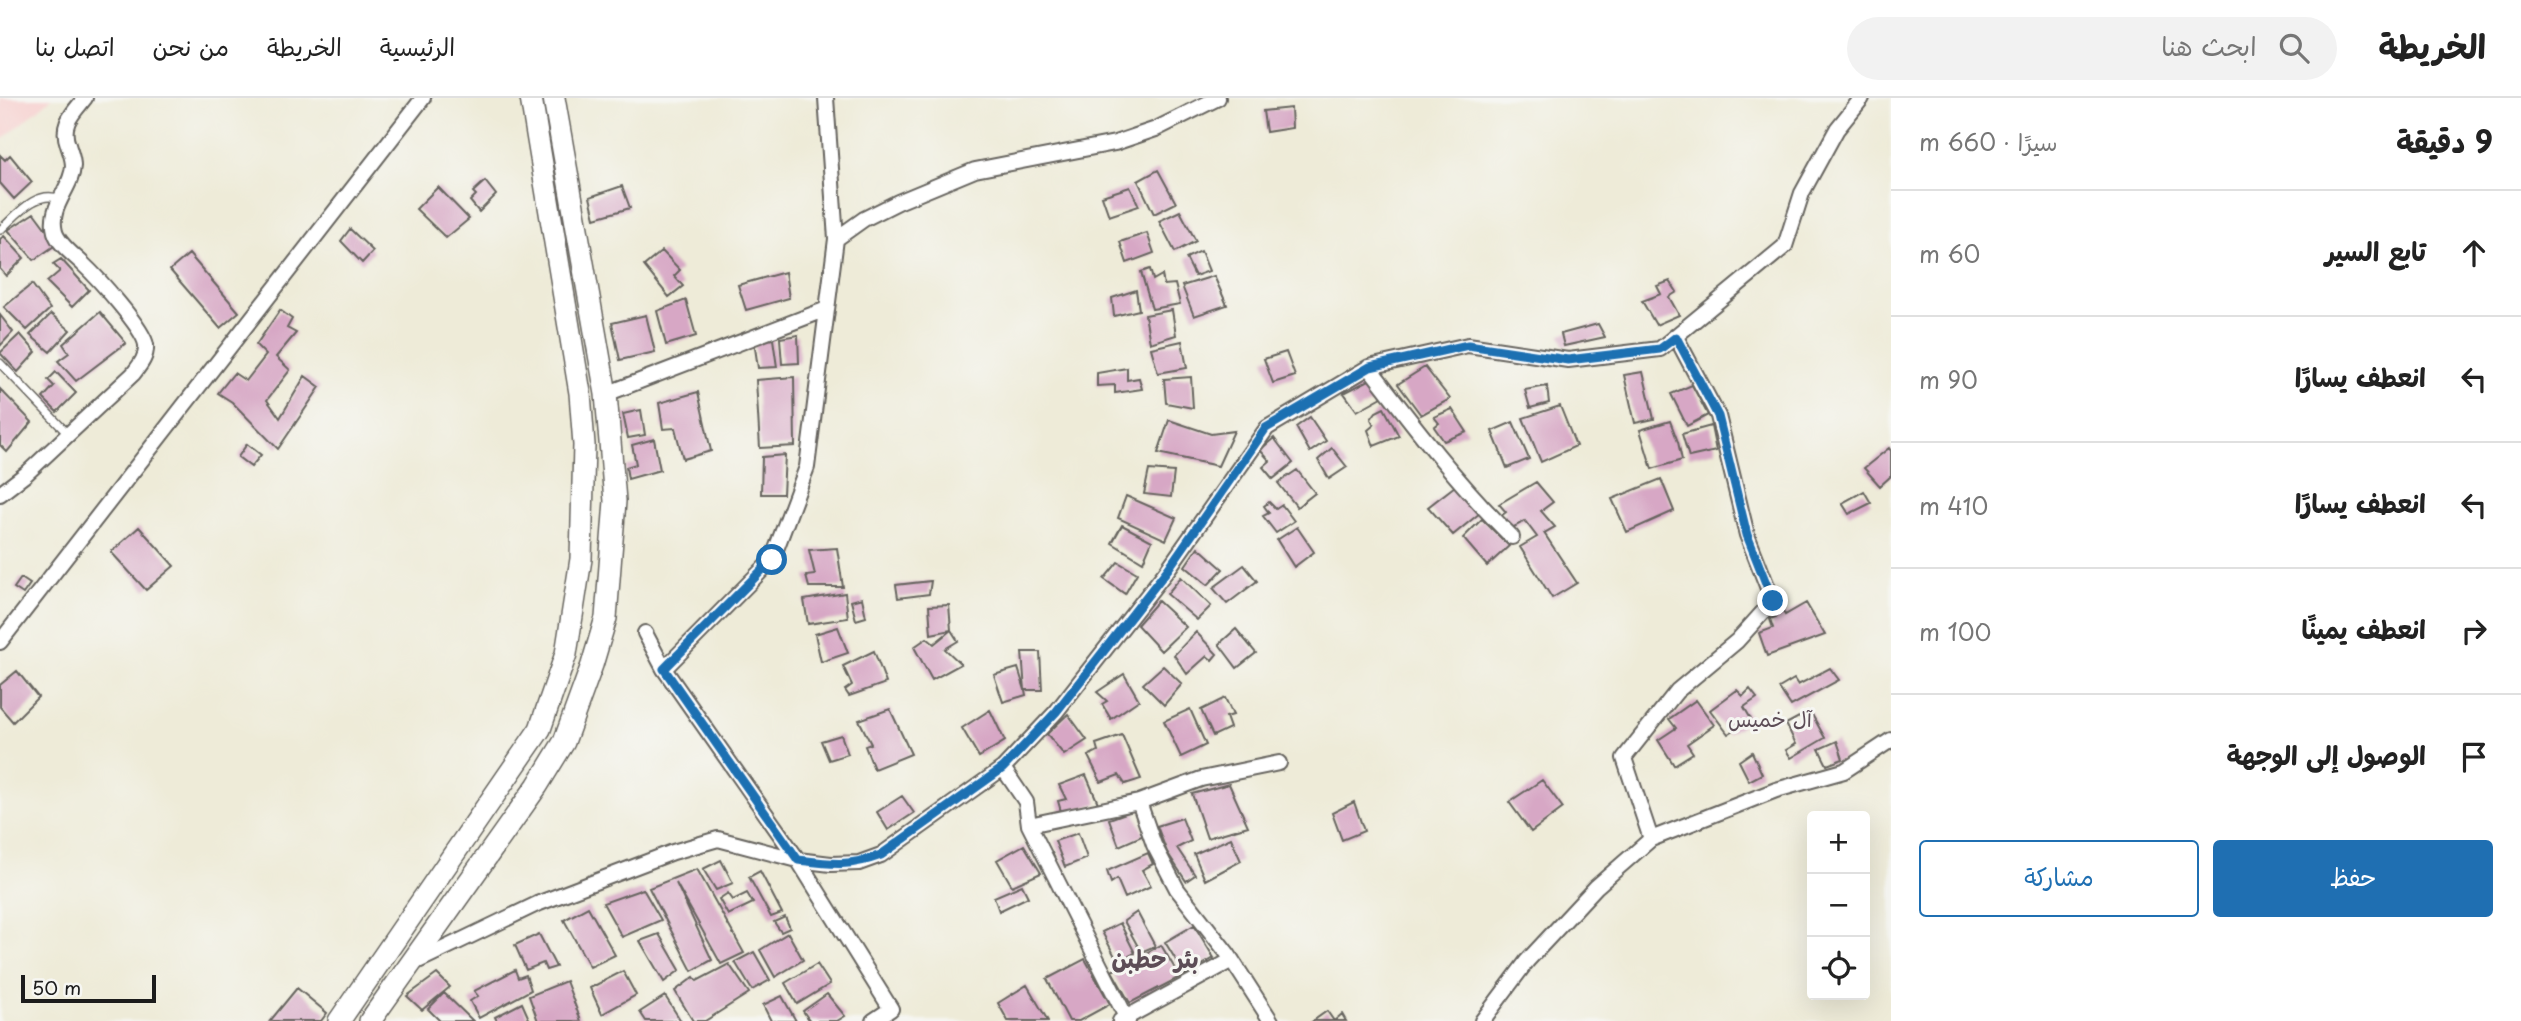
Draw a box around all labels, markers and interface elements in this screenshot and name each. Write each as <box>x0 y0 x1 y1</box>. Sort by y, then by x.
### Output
search box <box>1847 17 2337 80</box>
text: الخريطة <box>2379 20 2486 70</box>
text: ابحث هنا <box>2161 26 2257 65</box>
text: اتصل بنا <box>35 28 115 64</box>
text: من نحن <box>153 28 229 64</box>
text: الخريطة <box>267 28 342 64</box>
text: الرئيسية <box>380 28 455 64</box>
icon: search <box>2275 29 2313 67</box>
text: 9 دقيقة <box>2396 118 2493 163</box>
text: سيرًا · 660 m <box>1919 124 2058 159</box>
text: تابع السير <box>2325 231 2426 270</box>
icon: ahead <box>2455 234 2493 272</box>
text: 60 m <box>1919 236 1980 271</box>
text: انعطف يسارًا <box>2295 357 2426 396</box>
icon: left <box>2455 360 2493 398</box>
text: 90 m <box>1919 362 1978 397</box>
text: انعطف يسارًا <box>2295 483 2426 522</box>
icon: left <box>2455 486 2493 524</box>
text: 410 m <box>1919 488 1988 523</box>
route start <box>756 544 787 575</box>
route end <box>1757 585 1788 616</box>
text: انعطف يمينًا <box>2302 609 2426 648</box>
icon: right <box>2455 612 2493 650</box>
text: 100 m <box>1919 614 1991 649</box>
district label: آل خميس <box>1728 702 1813 734</box>
text: الوصول إلى الوجهة <box>2227 735 2426 774</box>
icon: arrive <box>2455 738 2493 776</box>
map controls <box>1807 811 1870 1000</box>
button: + <box>1807 811 1870 874</box>
button: مشاركة <box>1919 840 2199 917</box>
button: حفظ <box>2213 840 2493 917</box>
button: − <box>1807 874 1870 937</box>
button: locate <box>1807 937 1870 1000</box>
district label: بئر حطبن <box>1111 940 1199 976</box>
scale bar <box>21 972 156 1004</box>
text: 50 m <box>32 973 81 1001</box>

